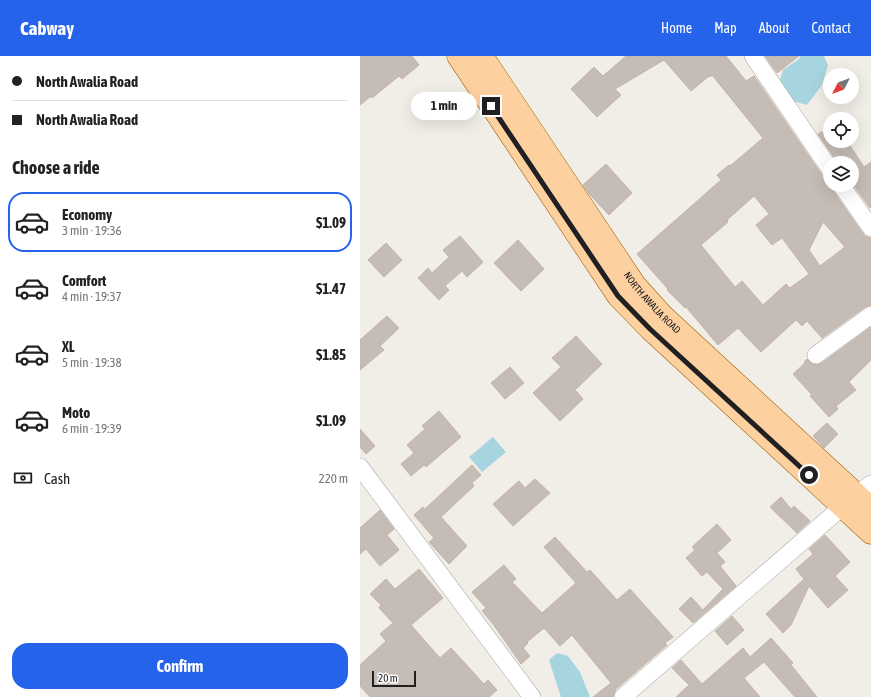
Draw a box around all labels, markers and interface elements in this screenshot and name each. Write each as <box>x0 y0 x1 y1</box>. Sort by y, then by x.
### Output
text: Cabway <box>20 17 74 39</box>
text: Home <box>661 20 692 36</box>
text: Map <box>714 20 737 36</box>
text: About <box>759 20 790 36</box>
text: Contact <box>812 20 851 36</box>
north arrow <box>823 68 859 104</box>
map controls <box>823 68 859 192</box>
text: North Awalia Road <box>36 73 138 90</box>
callout: 1 min <box>411 92 477 120</box>
route end <box>482 97 500 115</box>
text: 1 min <box>431 98 457 113</box>
text: North Awalia Road <box>36 111 138 128</box>
button: locate <box>823 112 859 148</box>
button: layers <box>823 156 859 192</box>
text: Choose a ride <box>12 157 100 178</box>
icon: car <box>14 204 50 240</box>
text: Economy <box>62 206 112 223</box>
text: $1.09 <box>316 214 346 231</box>
text: 3 min · 19:36 <box>62 223 122 238</box>
icon: car <box>14 270 50 306</box>
street label: NORTH AWALIA ROAD <box>622 270 683 336</box>
text: Comfort <box>62 272 106 289</box>
text: $1.47 <box>316 280 346 297</box>
text: 4 min · 19:37 <box>62 289 122 304</box>
icon: car <box>14 336 50 372</box>
text: XL <box>62 338 75 355</box>
text: $1.85 <box>316 346 346 363</box>
text: 5 min · 19:38 <box>62 355 122 370</box>
icon: car <box>14 402 50 438</box>
text: Moto <box>62 404 90 421</box>
text: $1.09 <box>316 412 346 429</box>
text: 6 min · 19:39 <box>62 421 122 436</box>
route start <box>800 466 818 484</box>
icon: cash <box>12 467 34 489</box>
text: Cash <box>44 470 70 487</box>
text: 220 m <box>319 471 348 486</box>
button: Confirm <box>12 643 348 689</box>
scale bar <box>372 669 416 688</box>
text: 20 m <box>378 672 398 684</box>

